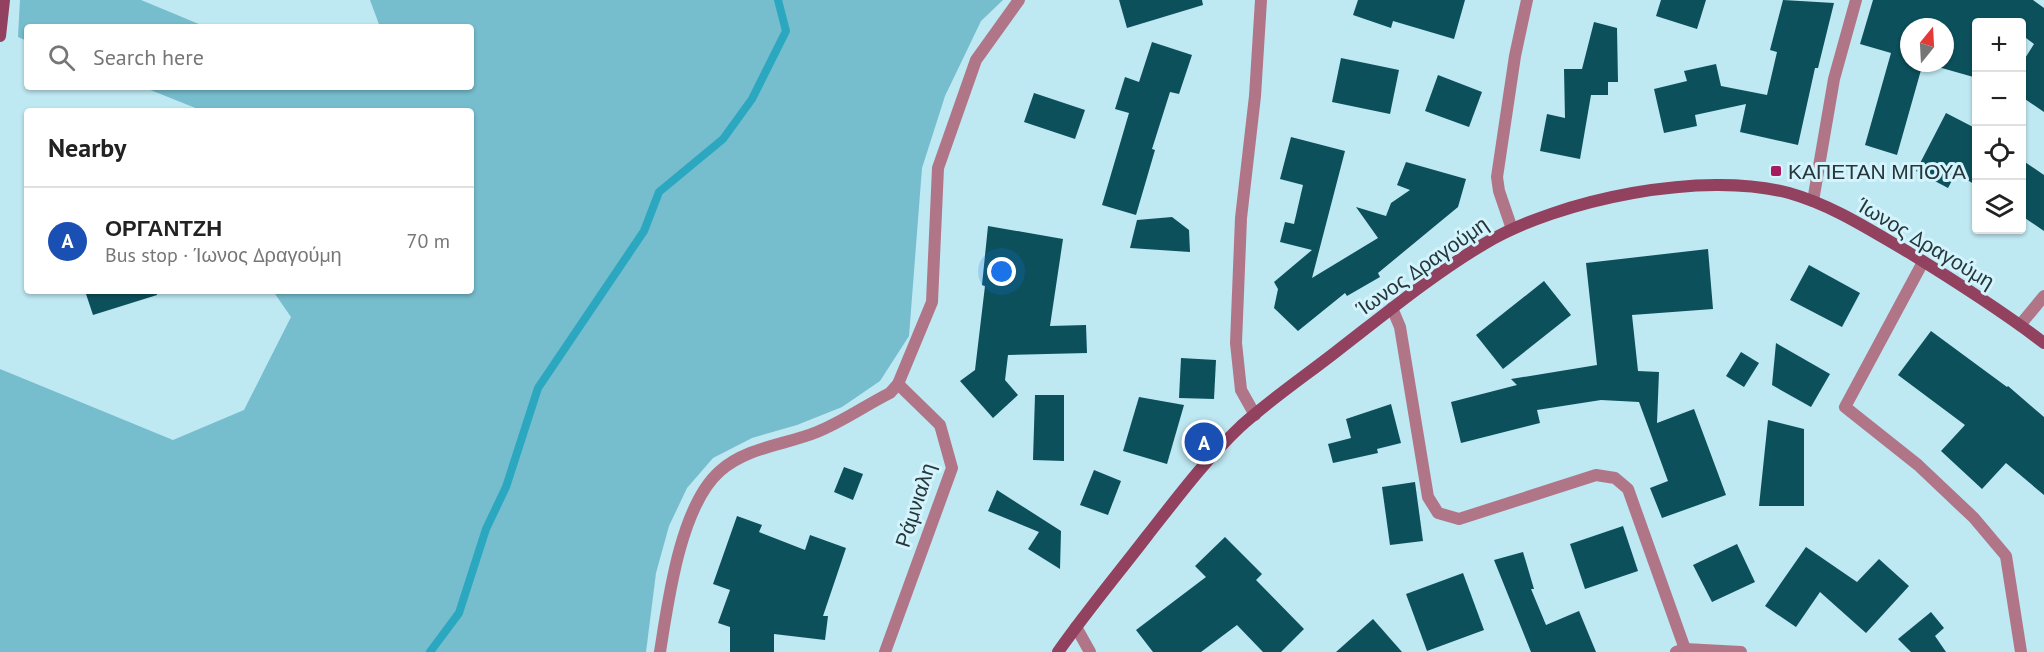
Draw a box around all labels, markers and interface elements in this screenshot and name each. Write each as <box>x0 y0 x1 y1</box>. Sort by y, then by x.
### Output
north arrow <box>1900 18 1954 72</box>
map controls <box>1972 18 2026 234</box>
button: + <box>1972 18 2026 72</box>
search box <box>24 24 474 90</box>
icon: search <box>45 41 78 74</box>
text: Search here <box>93 43 204 71</box>
button: − <box>1972 72 2026 126</box>
button: locate <box>1972 126 2026 180</box>
text: Nearby <box>48 131 126 164</box>
place label: ΚΑΠΕΤΑΝ ΜΠΟΥΑ <box>1788 158 1966 185</box>
marker: ΚΑΠΕΤΑΝ ΜΠΟΥΑ <box>1769 164 1783 178</box>
button: layers <box>1972 180 2026 234</box>
street label: Ίωνος Δραγούμη <box>1852 191 2000 295</box>
street label: Ίωνος Δραγούμη <box>1350 210 1493 322</box>
text: ΟΡΓΑΝΤΖΗ <box>105 214 222 242</box>
text: A <box>61 228 74 254</box>
text: 70 m <box>407 228 450 254</box>
text: Bus stop · Ίωνος Δραγούμη <box>105 242 342 268</box>
your location <box>987 257 1016 286</box>
pin: A <box>1184 420 1224 464</box>
street label: Ράμνιαλη <box>889 459 941 551</box>

